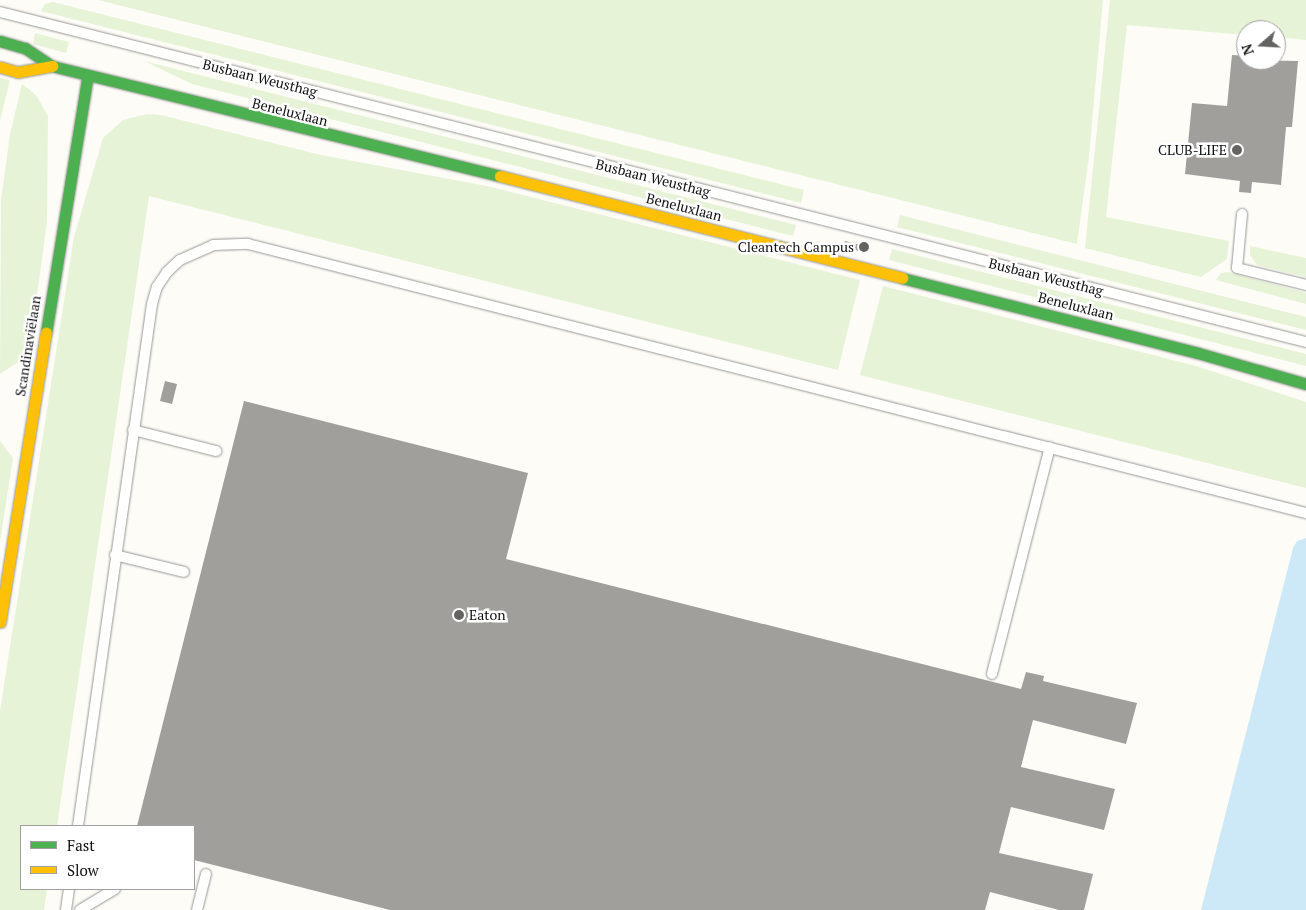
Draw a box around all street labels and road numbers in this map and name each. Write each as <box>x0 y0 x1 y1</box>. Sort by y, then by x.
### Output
street label: Busbaan Weusthag <box>201 56 319 100</box>
street label: Beneluxlaan <box>251 95 329 129</box>
street label: Busbaan Weusthag <box>594 156 712 200</box>
street label: Beneluxlaan <box>645 190 723 224</box>
street label: Busbaan Weusthag <box>987 255 1105 299</box>
street label: Beneluxlaan <box>1037 289 1115 323</box>
street label: Scandinaviëlaan <box>12 294 44 398</box>

